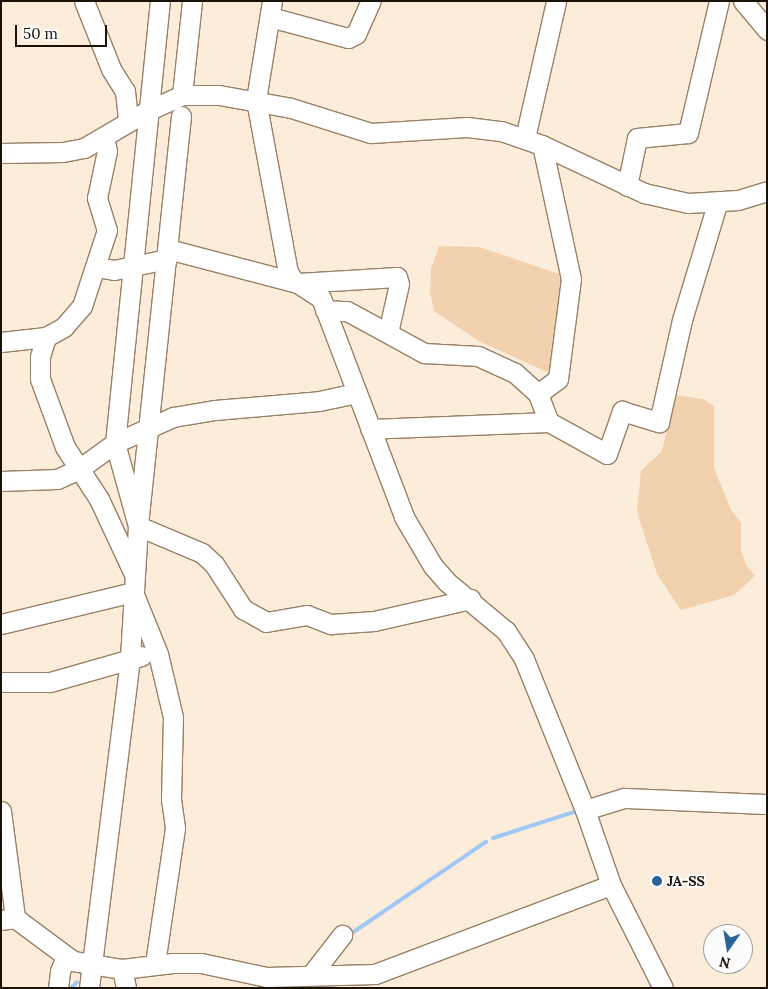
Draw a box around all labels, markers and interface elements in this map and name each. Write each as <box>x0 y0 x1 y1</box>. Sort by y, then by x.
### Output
scale bar <box>18 15 110 47</box>
text: 50 m <box>23 24 58 43</box>
place label: JA-SS <box>667 873 705 889</box>
marker: JA-SS <box>651 875 663 887</box>
north arrow <box>703 924 753 974</box>
text: N <box>718 953 732 973</box>

